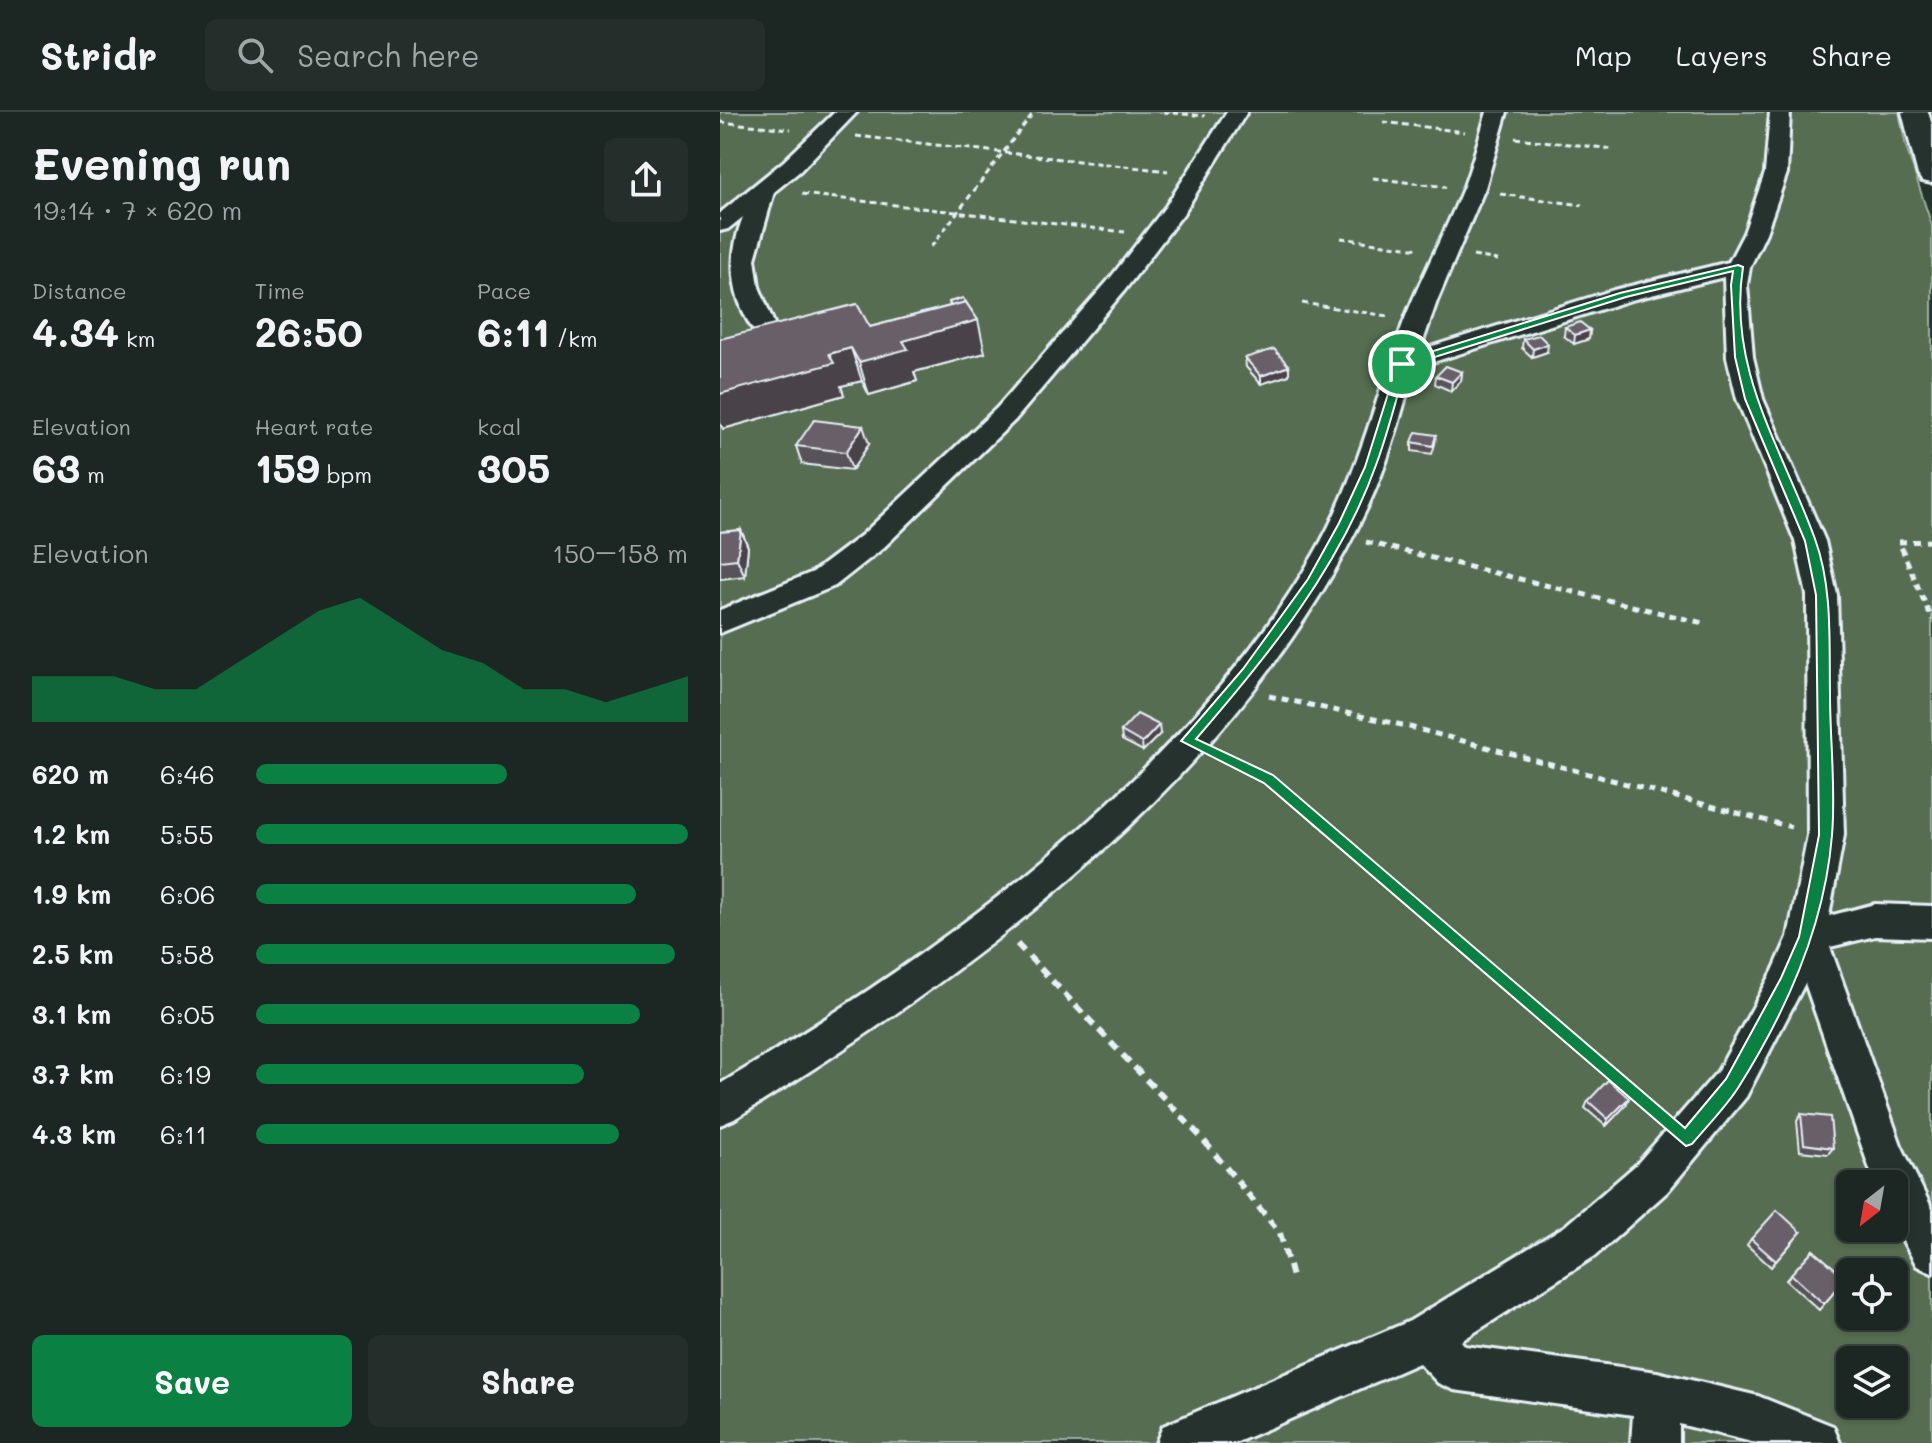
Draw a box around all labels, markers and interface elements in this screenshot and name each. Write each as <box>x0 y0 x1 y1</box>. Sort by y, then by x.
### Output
search box <box>205 19 765 91</box>
text: Stridr <box>40 30 157 80</box>
icon: search <box>233 33 277 77</box>
text: Search here <box>297 35 480 75</box>
text: Map <box>1575 37 1632 73</box>
text: Layers <box>1676 37 1768 73</box>
text: Share <box>1812 37 1892 73</box>
text: Evening run <box>32 134 291 191</box>
button: share <box>604 138 688 222</box>
text: 19:14 · 7 × 620 m <box>32 193 242 227</box>
text: Distance <box>32 276 127 305</box>
text: Time <box>255 276 305 305</box>
text: Pace <box>477 276 531 305</box>
text: 4.34 <box>32 305 119 357</box>
text: 26:50 <box>255 305 363 357</box>
text: 6:11 <box>477 305 550 357</box>
text: km <box>119 324 155 353</box>
text: /km <box>550 324 597 353</box>
pin <box>1368 330 1436 398</box>
icon: arrive <box>1380 342 1424 386</box>
text: Elevation <box>32 412 131 441</box>
text: Heart rate <box>255 412 373 441</box>
text: kcal <box>477 412 521 441</box>
text: 63 <box>32 441 80 493</box>
text: 159 <box>255 441 320 493</box>
text: 305 <box>477 441 550 493</box>
text: m <box>80 460 105 489</box>
text: bpm <box>320 460 372 489</box>
text: Elevation <box>32 536 149 570</box>
text: 150–158 m <box>552 536 688 570</box>
text: 620 m <box>32 757 109 791</box>
text: 6:46 <box>160 757 215 791</box>
text: 1.2 km <box>32 817 110 851</box>
text: 5:55 <box>160 817 214 851</box>
text: 1.9 km <box>32 877 111 911</box>
text: 6:06 <box>160 877 216 911</box>
text: 2.5 km <box>32 937 114 971</box>
text: 5:58 <box>160 937 214 971</box>
text: 3.1 km <box>32 997 111 1031</box>
text: 6:05 <box>160 997 215 1031</box>
text: 3.7 km <box>32 1057 114 1091</box>
text: 6:19 <box>160 1057 211 1091</box>
text: 4.3 km <box>32 1117 116 1151</box>
text: 6:11 <box>160 1117 207 1151</box>
north arrow <box>1836 1170 1908 1242</box>
map controls <box>1836 1170 1908 1418</box>
button: locate <box>1836 1258 1908 1330</box>
button: Save <box>32 1335 352 1427</box>
button: Share <box>368 1335 688 1427</box>
button: layers <box>1836 1346 1908 1418</box>

